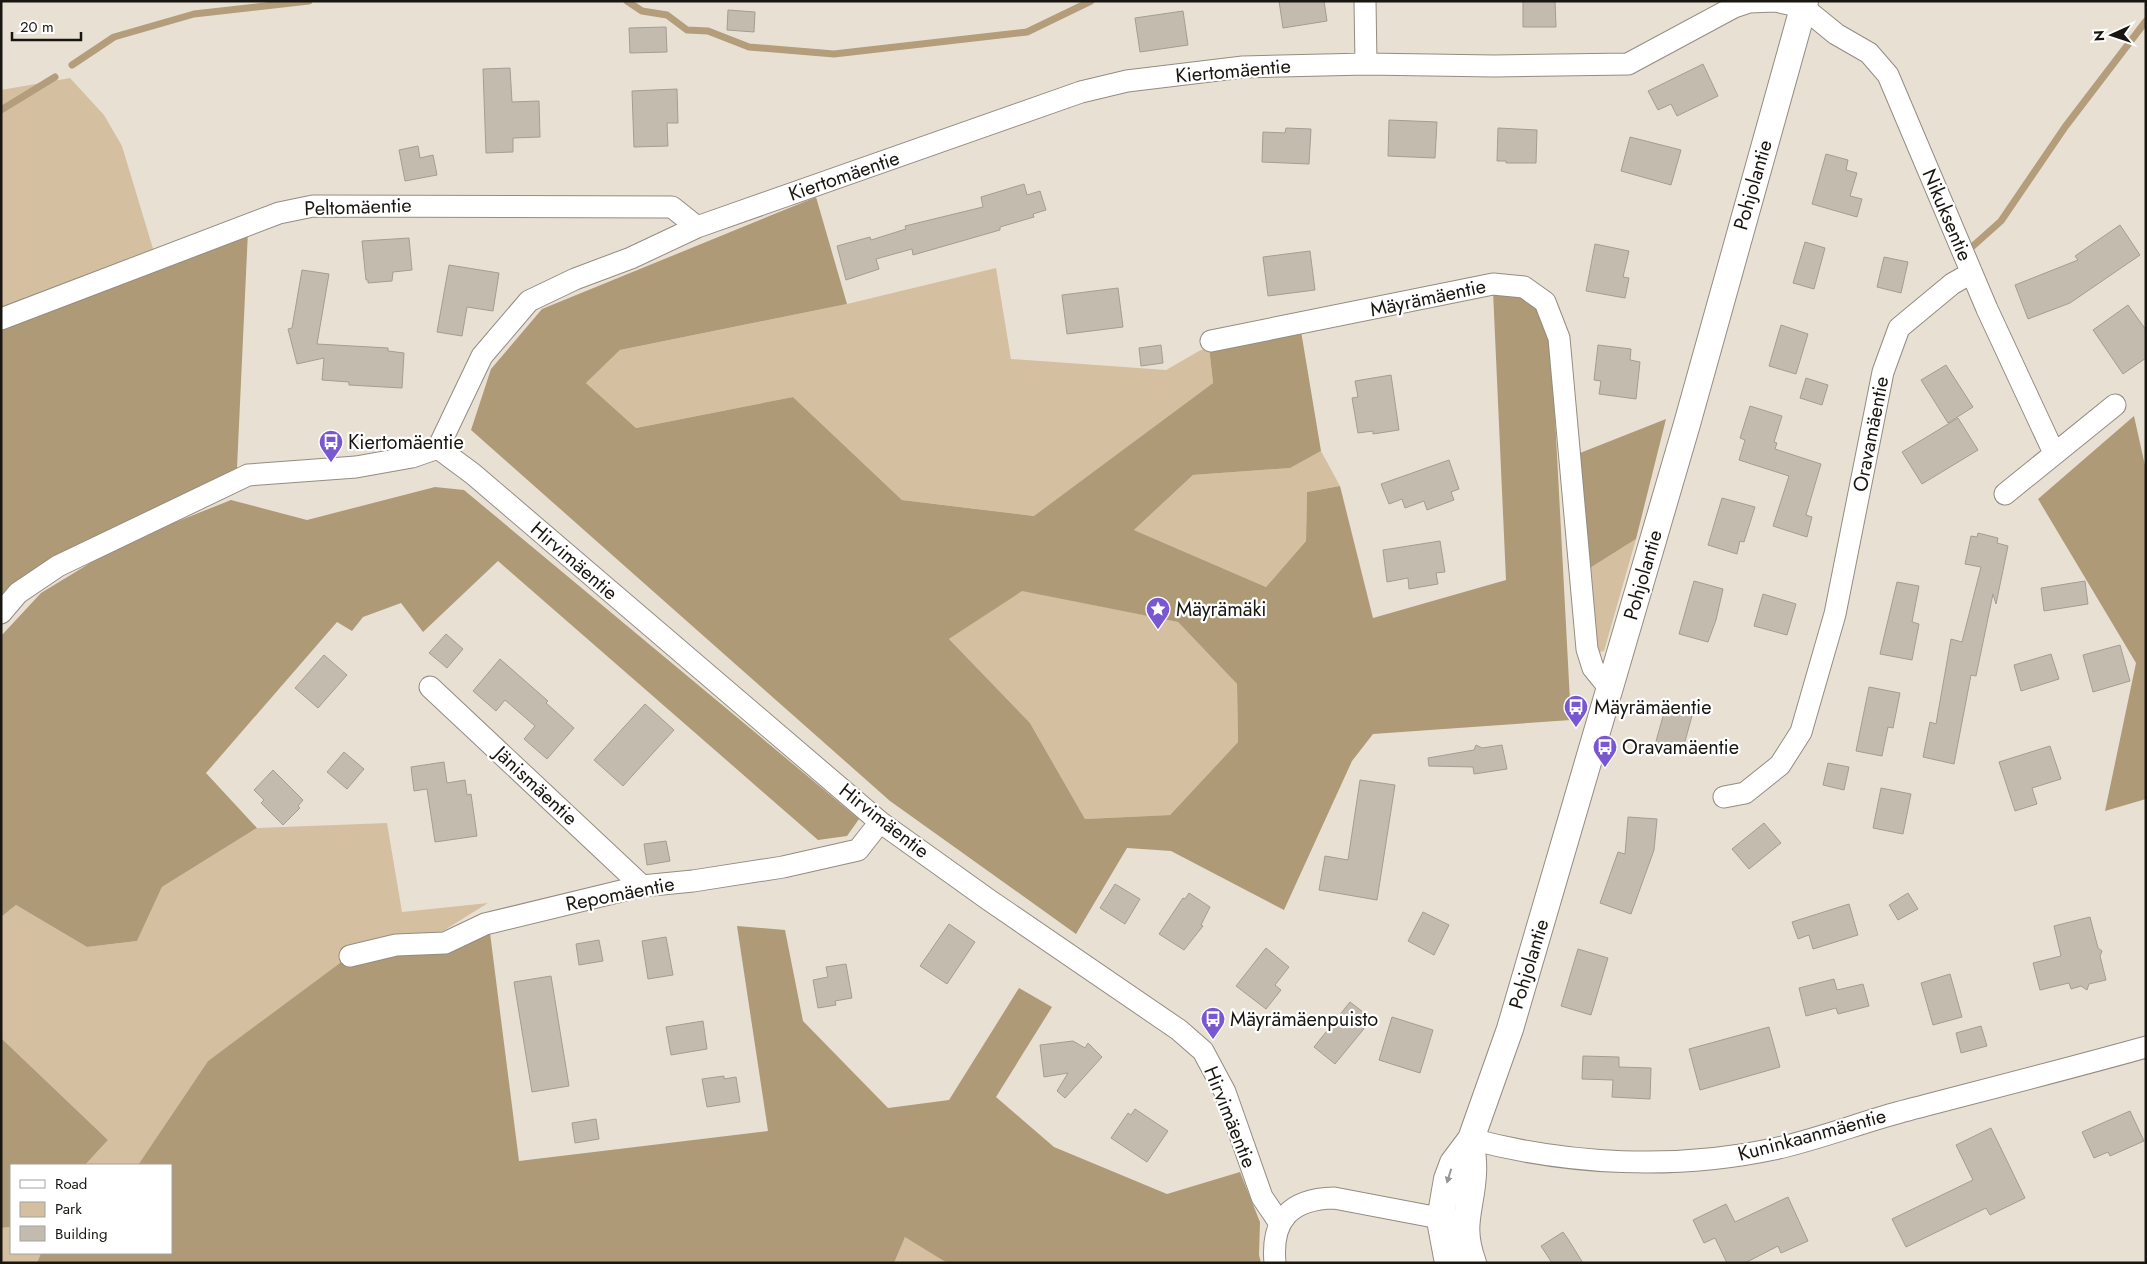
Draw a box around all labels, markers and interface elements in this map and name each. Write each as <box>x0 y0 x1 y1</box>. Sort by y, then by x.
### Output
scale bar <box>12 10 81 42</box>
north arrow <box>2087 10 2137 60</box>
text: 20 m <box>20 16 54 38</box>
text: N <box>2089 30 2109 42</box>
street label: Kiertomäentie <box>1174 52 1292 90</box>
street label: Pohjolantie <box>1726 136 1780 234</box>
street label: Kiertomäentie <box>785 143 903 209</box>
street label: Nikuksentie <box>1915 164 1979 266</box>
street label: Peltomäentie <box>304 191 412 223</box>
street label: Mäyrämäentie <box>1367 272 1489 324</box>
street label: Oravamäentie <box>1846 374 1896 494</box>
place label: Kiertomäentie <box>348 428 464 457</box>
bus stop icon: Kiertomäentie <box>318 429 344 463</box>
street label: Hirvimäentie <box>524 515 624 607</box>
street label: Pohjolantie <box>1616 526 1670 624</box>
place label: Mäyrämäki <box>1176 595 1266 624</box>
place icon: Mäyrämäki <box>1145 596 1171 630</box>
place label: Mäyrämäentie <box>1594 693 1712 722</box>
bus stop icon: Mäyrämäentie <box>1563 694 1589 728</box>
place label: Oravamäentie <box>1622 733 1739 762</box>
bus stop icon: Oravamäentie <box>1592 734 1618 768</box>
street label: Jänismäentie <box>486 738 584 832</box>
street label: Hirvimäentie <box>833 777 935 865</box>
street label: Repomäentie <box>563 869 677 919</box>
street label: Pohjolantie <box>1502 915 1556 1013</box>
place label: Mäyrämäenpuisto <box>1230 1005 1378 1034</box>
bus stop icon: Mäyrämäenpuisto <box>1200 1006 1226 1040</box>
street label: Hirvimäentie <box>1196 1062 1264 1172</box>
street label: Kuninkaanmäentie <box>1735 1101 1889 1169</box>
legend <box>10 1164 172 1254</box>
one-way arrow <box>1444 1169 1452 1184</box>
text: Road <box>55 1173 87 1195</box>
text: Park <box>55 1198 82 1220</box>
text: Building <box>55 1223 107 1245</box>

